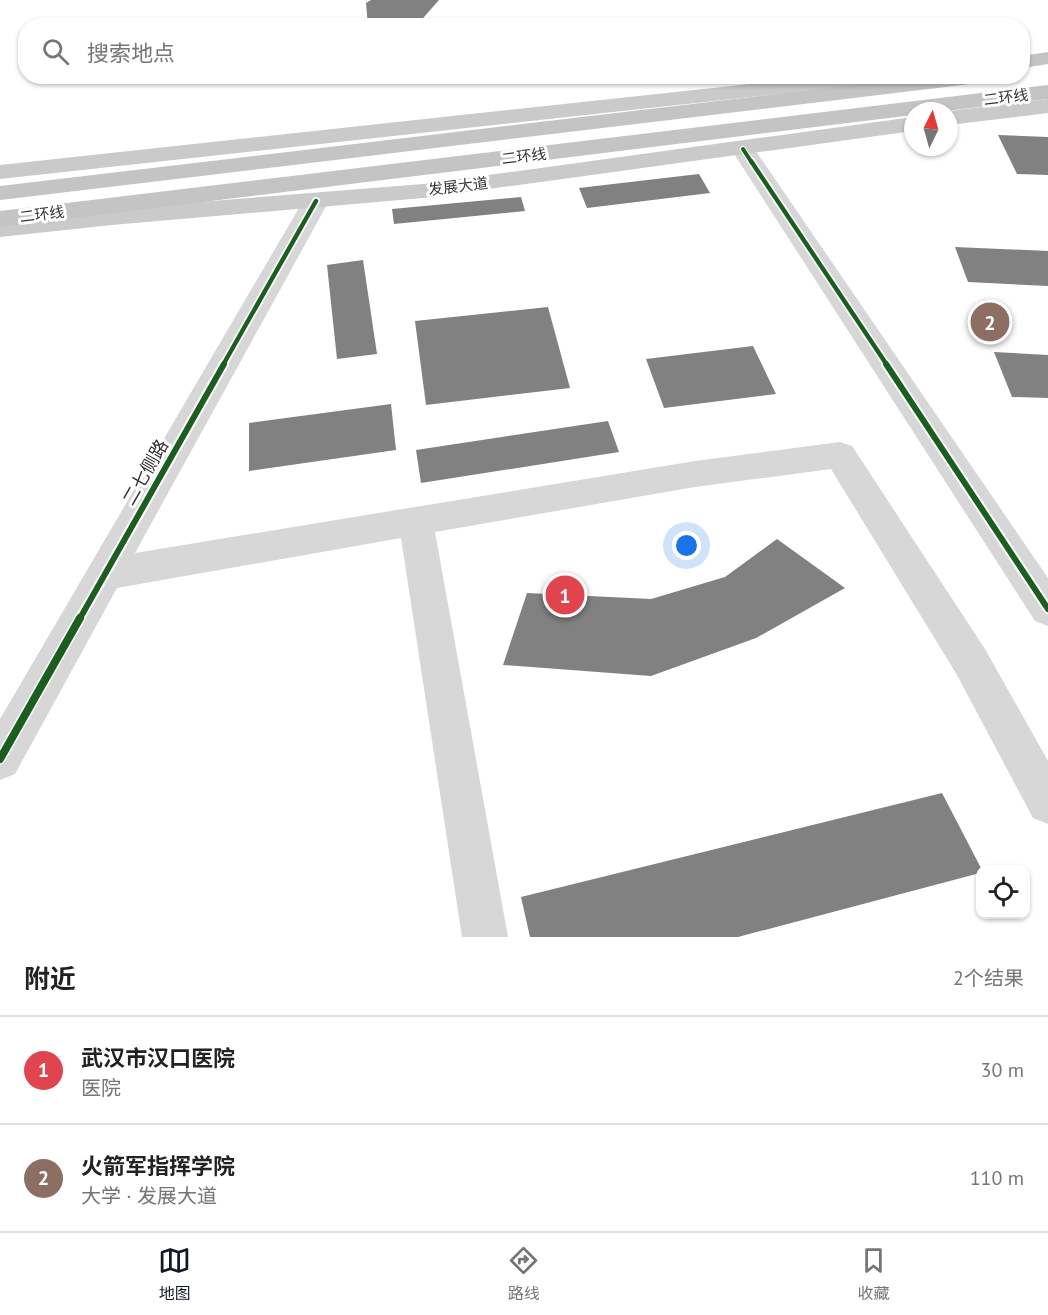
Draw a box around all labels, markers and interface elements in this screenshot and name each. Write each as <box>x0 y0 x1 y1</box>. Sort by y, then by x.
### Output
search box <box>18 18 1030 84</box>
icon: search <box>39 35 72 68</box>
text: 搜索地点 <box>87 39 175 67</box>
street label: 二环线 <box>983 85 1029 109</box>
north arrow <box>904 102 958 156</box>
street label: 二环线 <box>501 144 547 168</box>
street label: 发展大道 <box>427 173 489 199</box>
street label: 二环线 <box>19 202 65 226</box>
pin: 2 <box>970 300 1010 344</box>
street label: 二七侧路 <box>117 435 173 509</box>
your location <box>672 531 701 560</box>
pin: 1 <box>546 572 584 618</box>
map controls <box>976 865 1030 919</box>
button: locate <box>976 865 1030 919</box>
text: 附近 <box>24 962 76 995</box>
text: 2个结果 <box>953 965 1024 991</box>
text: 武汉市汉口医院 <box>81 1044 235 1072</box>
text: 1 <box>38 1057 49 1083</box>
text: 30 m <box>981 1057 1024 1083</box>
text: 医院 <box>81 1075 121 1101</box>
text: 火箭军指挥学院 <box>81 1152 235 1180</box>
text: 2 <box>38 1165 49 1191</box>
text: 110 m <box>970 1165 1024 1191</box>
text: 大学 · 发展大道 <box>81 1183 217 1209</box>
tab: 地图 <box>158 1244 191 1304</box>
tab: 路线 <box>507 1244 540 1304</box>
tab: 收藏 <box>857 1244 890 1304</box>

